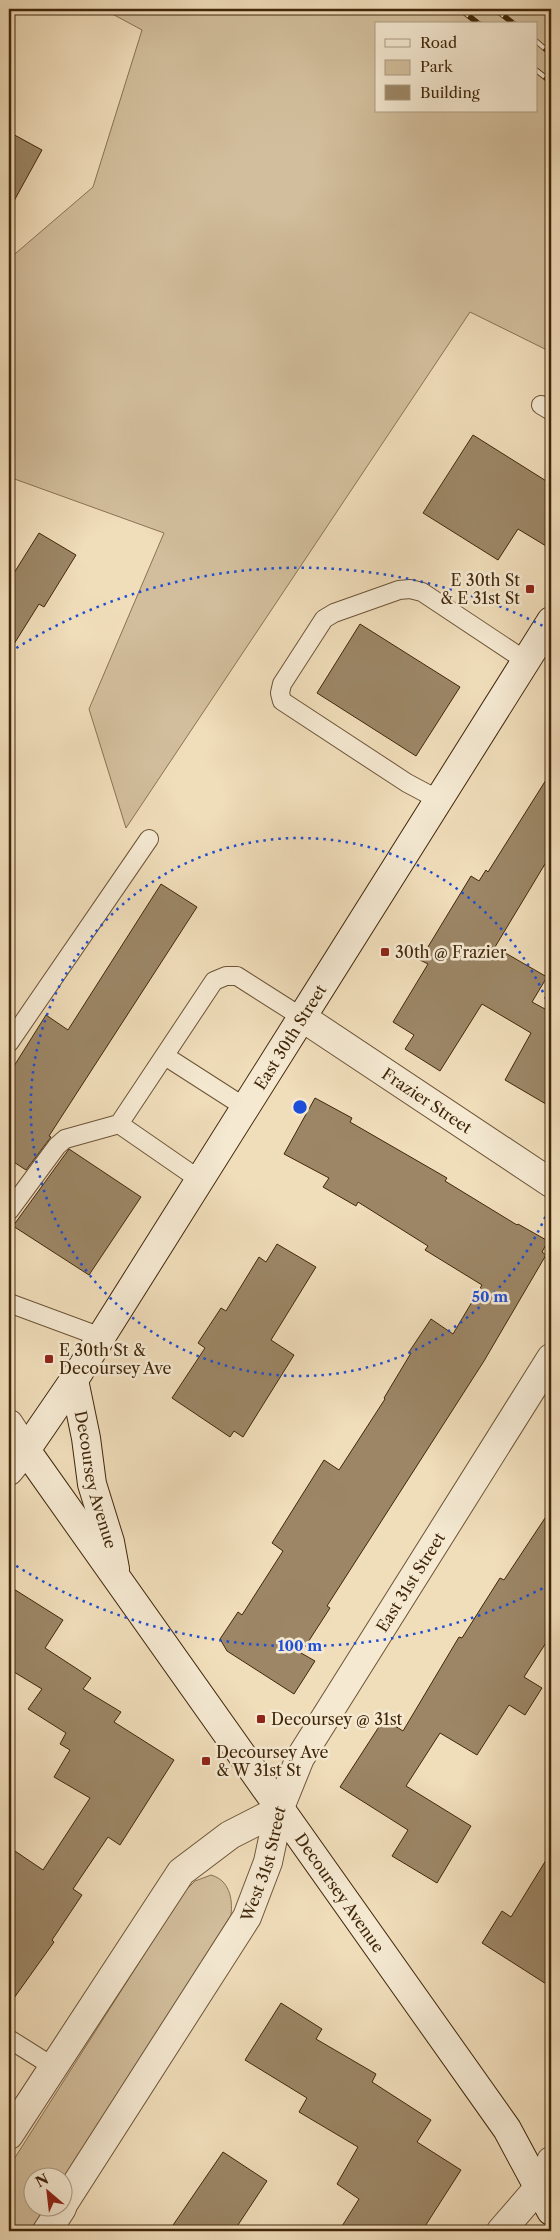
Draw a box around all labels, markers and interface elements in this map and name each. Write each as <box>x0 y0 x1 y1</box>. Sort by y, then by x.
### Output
legend <box>375 22 538 112</box>
text: Road <box>420 33 457 52</box>
text: Park <box>420 57 454 76</box>
text: Building <box>420 83 480 102</box>
place label: E 30th St & E 31st St <box>440 570 520 608</box>
marker: E 30th St & E 31st St <box>524 583 536 595</box>
place label: 30th @ Frazier <box>395 942 507 962</box>
marker: 30th @ Frazier <box>379 946 391 958</box>
street label: East 30th Street <box>250 980 331 1093</box>
street label: Frazier Street <box>378 1064 476 1138</box>
centre of rings <box>291 1098 309 1116</box>
text: 50 m <box>472 1287 508 1306</box>
place label: E 30th St & Decoursey Ave <box>59 1340 171 1378</box>
marker: E 30th St & Decoursey Ave <box>43 1353 55 1365</box>
street label: Decoursey Avenue <box>71 1409 121 1550</box>
street label: East 31st Street <box>372 1528 449 1636</box>
text: 100 m <box>278 1636 322 1655</box>
place label: Decoursey @ 31st <box>271 1709 403 1729</box>
marker: Decoursey @ 31st <box>255 1713 267 1725</box>
place label: Decoursey Ave & W 31st St <box>216 1742 328 1780</box>
marker: Decoursey Ave & W 31st St <box>200 1755 212 1767</box>
street label: West 31st Street <box>236 1803 290 1925</box>
street label: Decoursey Avenue <box>291 1829 389 1956</box>
north arrow <box>22 2168 72 2218</box>
text: N <box>32 2170 51 2191</box>

